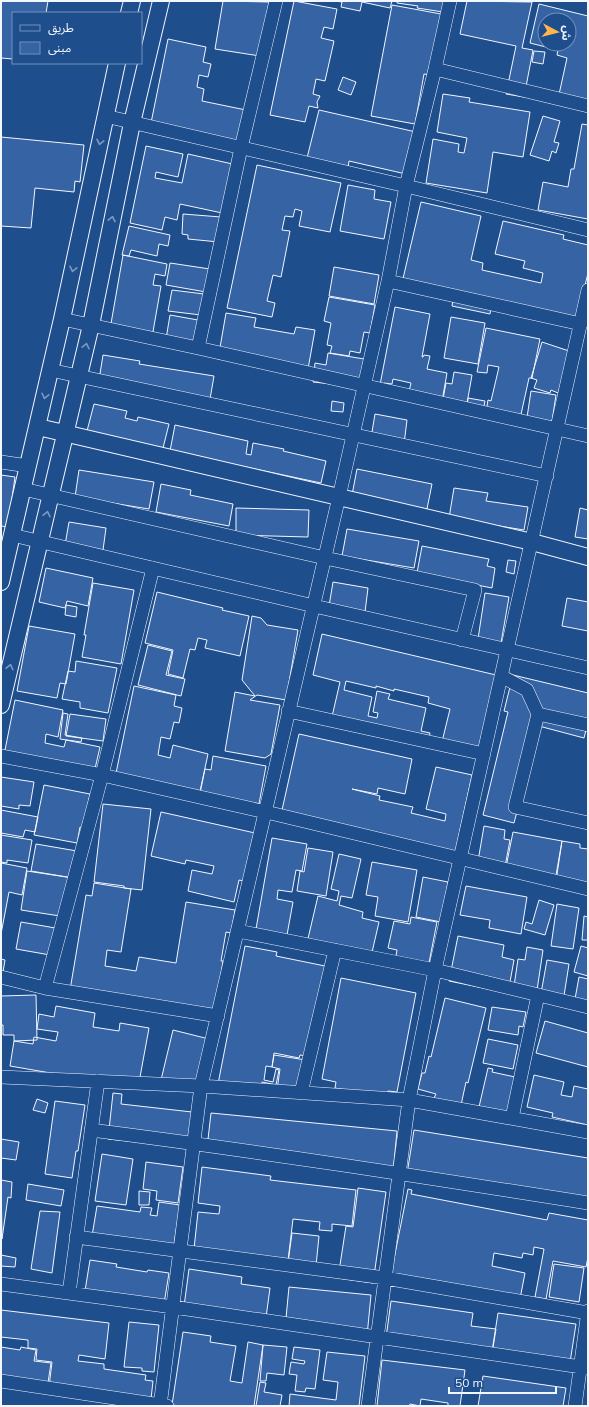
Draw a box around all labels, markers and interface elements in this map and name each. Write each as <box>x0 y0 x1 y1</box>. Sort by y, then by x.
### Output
legend <box>12 12 142 64</box>
north arrow <box>537 12 577 52</box>
text: طريق <box>48 20 74 36</box>
text: ش <box>559 25 575 42</box>
text: مبنى <box>48 40 71 55</box>
one-way arrow <box>96 139 104 145</box>
one-way arrow <box>108 216 116 222</box>
one-way arrow <box>69 266 77 272</box>
one-way arrow <box>81 343 89 349</box>
one-way arrow <box>41 393 49 399</box>
one-way arrow <box>42 511 50 517</box>
one-way arrow <box>5 664 14 671</box>
scale bar <box>449 1369 556 1395</box>
text: 50 m <box>455 1375 483 1390</box>

